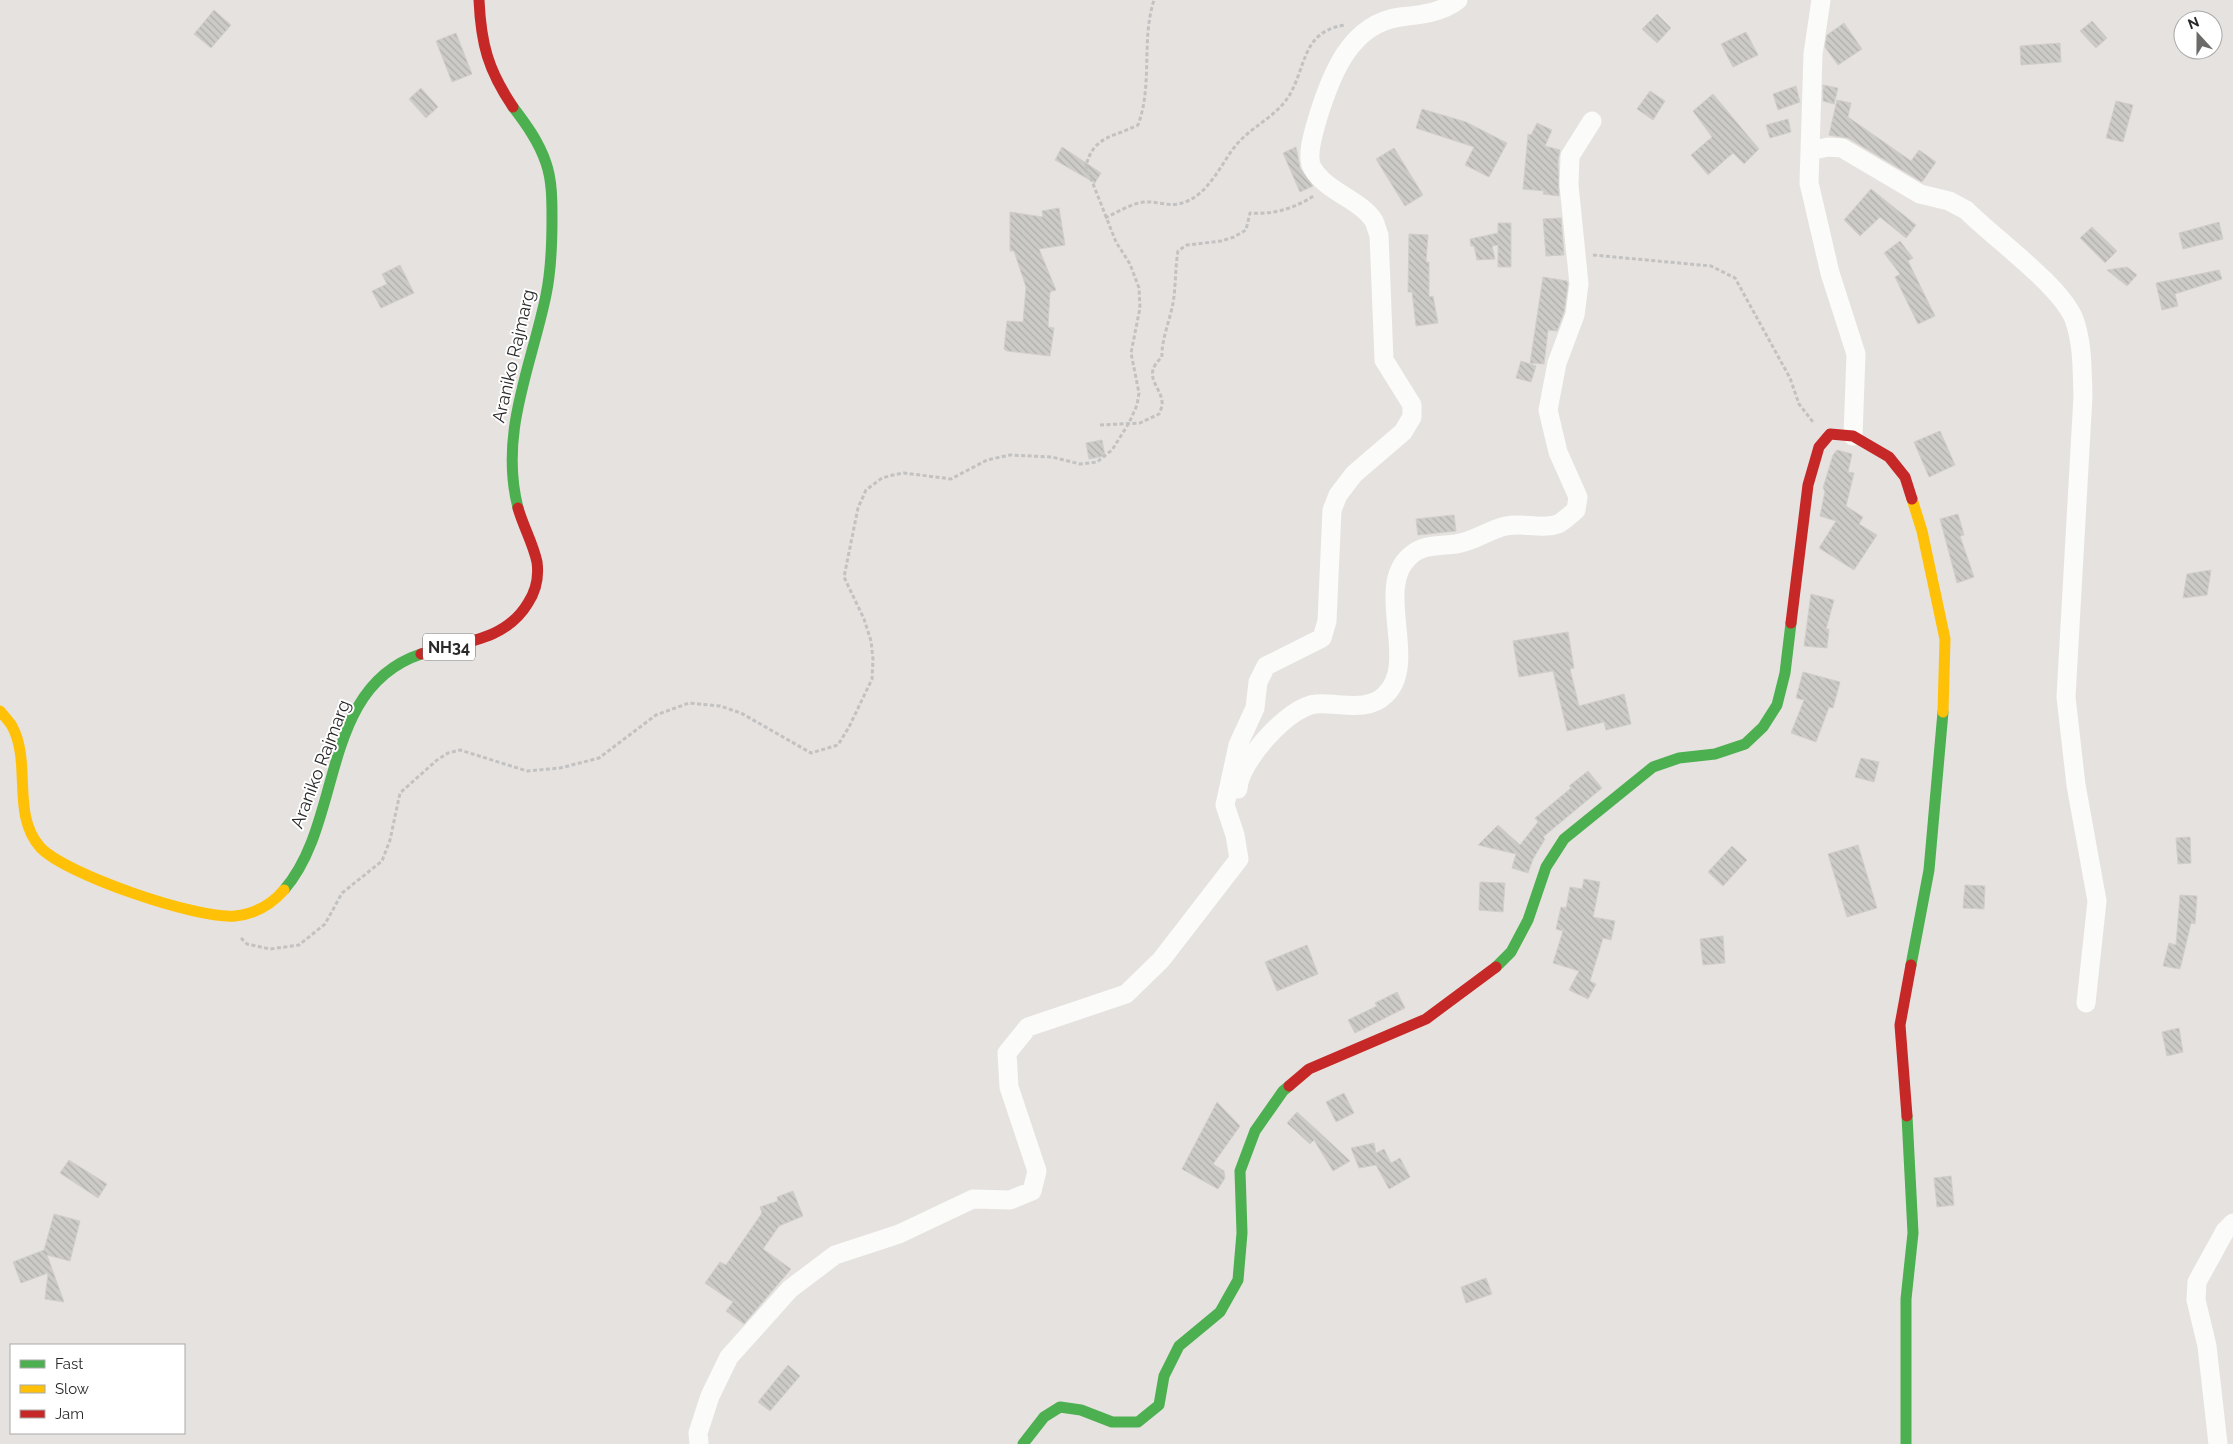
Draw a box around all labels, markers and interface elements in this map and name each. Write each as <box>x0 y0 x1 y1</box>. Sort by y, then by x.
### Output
north arrow <box>2173 10 2223 60</box>
text: N <box>2185 13 2201 32</box>
street label: Araniko Rajmarg <box>487 287 539 425</box>
road number: NH34 <box>423 634 475 660</box>
street label: Araniko Rajmarg <box>286 697 354 831</box>
legend <box>10 1344 185 1434</box>
text: Fast <box>55 1355 83 1373</box>
text: Slow <box>55 1380 89 1398</box>
text: Jam <box>55 1405 84 1423</box>

